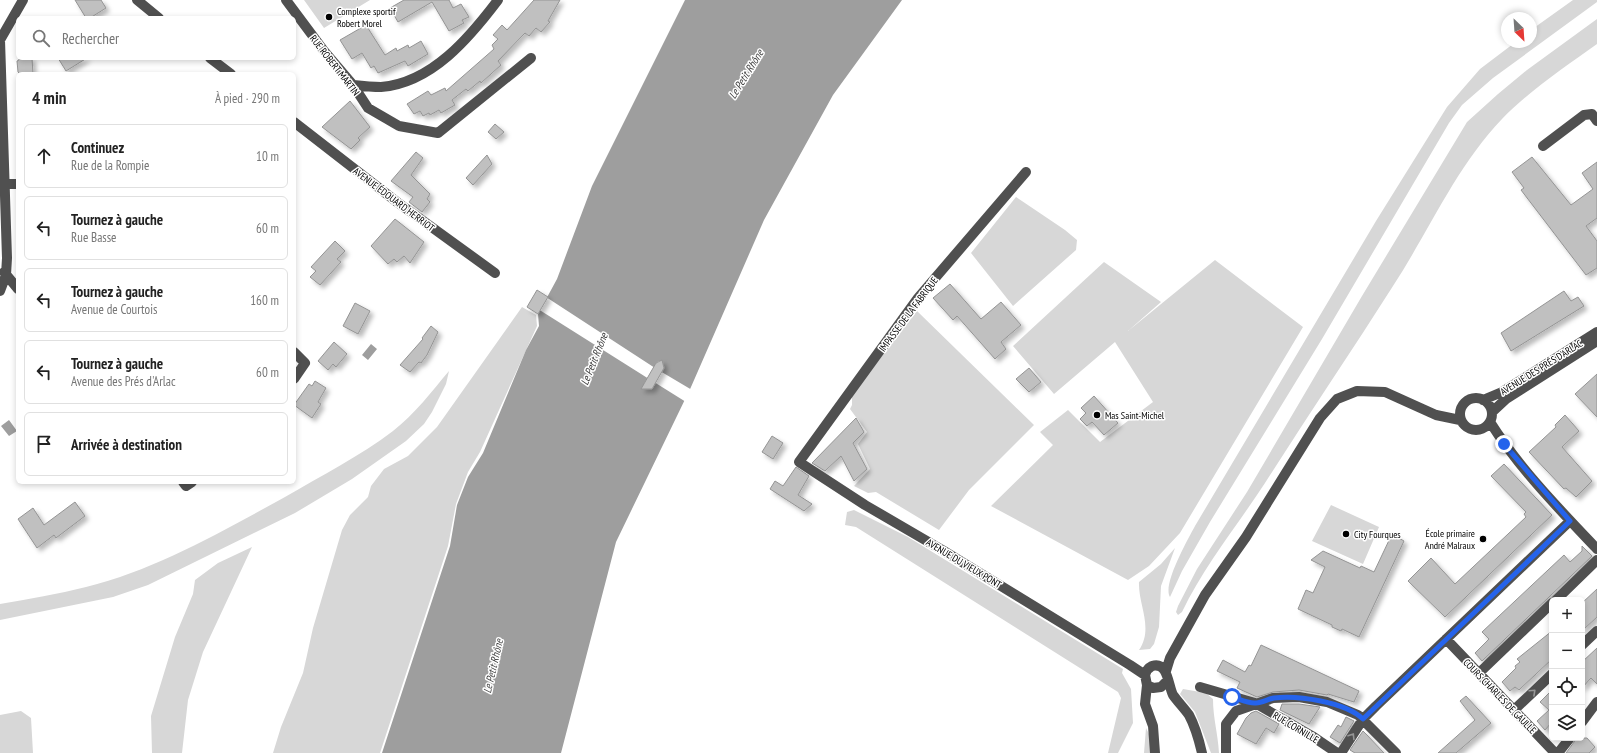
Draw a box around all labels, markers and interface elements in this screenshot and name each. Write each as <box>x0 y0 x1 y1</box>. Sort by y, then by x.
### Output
place label: Complexe sportif Robert Morel <box>337 5 396 30</box>
marker: Complexe sportif Robert Morel <box>324 12 334 22</box>
north arrow <box>1501 12 1537 48</box>
search box <box>16 16 296 60</box>
icon: search <box>30 27 52 49</box>
text: Rechercher <box>62 29 119 48</box>
street label: RUE ROBERT MARTIN <box>307 32 362 98</box>
water label: Le Petit Rhône <box>725 46 767 101</box>
text: 4 min <box>32 87 66 109</box>
text: À pied · 290 m <box>215 90 280 107</box>
text: Continuez <box>71 138 124 157</box>
icon: ahead <box>33 145 55 167</box>
text: 10 m <box>256 148 279 165</box>
text: Rue de la Rompie <box>71 157 149 174</box>
street label: AVENUE ÉDOUARD HERRIOT <box>350 165 437 235</box>
text: Tournez à gauche <box>71 210 163 229</box>
icon: left <box>33 217 55 239</box>
text: 60 m <box>256 220 279 237</box>
text: Rue Basse <box>71 229 117 246</box>
street label: IMPASSE DE LA FABRIQUE <box>876 274 941 354</box>
text: Tournez à gauche <box>71 282 163 301</box>
icon: left <box>33 289 55 311</box>
text: 160 m <box>250 292 279 309</box>
text: Avenue de Courtois <box>71 301 157 318</box>
water label: Le Petit Rhône <box>577 329 611 387</box>
street label: AVENUE DES PRÉS D'ARLAC <box>1498 337 1585 398</box>
text: Tournez à gauche <box>71 354 163 373</box>
icon: left <box>33 361 55 383</box>
text: 60 m <box>256 364 279 381</box>
text: Avenue des Prés d'Arlac <box>71 373 176 390</box>
place label: Mas Saint-Michel <box>1105 409 1165 422</box>
marker: Mas Saint-Michel <box>1092 410 1102 420</box>
icon: arrive <box>33 433 55 455</box>
text: Arrivée à destination <box>71 435 182 454</box>
route end <box>1495 435 1513 453</box>
place label: École primaire André Malraux <box>1425 527 1475 552</box>
place label: City Fourques <box>1354 528 1401 541</box>
marker: City Fourques <box>1341 529 1351 539</box>
marker: École primaire André Malraux <box>1478 534 1488 544</box>
street label: AVENUE DU VIEUX PONT <box>924 536 1004 591</box>
map controls <box>1549 597 1585 741</box>
button: + <box>1549 597 1585 633</box>
button: − <box>1549 633 1585 669</box>
water label: Le Petit Rhône <box>480 636 506 694</box>
street label: COURS CHARLES DE GAULLE <box>1460 656 1539 737</box>
button: locate <box>1549 669 1585 705</box>
route start <box>1223 688 1241 706</box>
one-way arrow <box>1528 689 1536 696</box>
button: layers <box>1549 705 1585 741</box>
street label: RUE CORNILLE <box>1270 709 1321 746</box>
one-way arrow <box>1347 733 1355 740</box>

